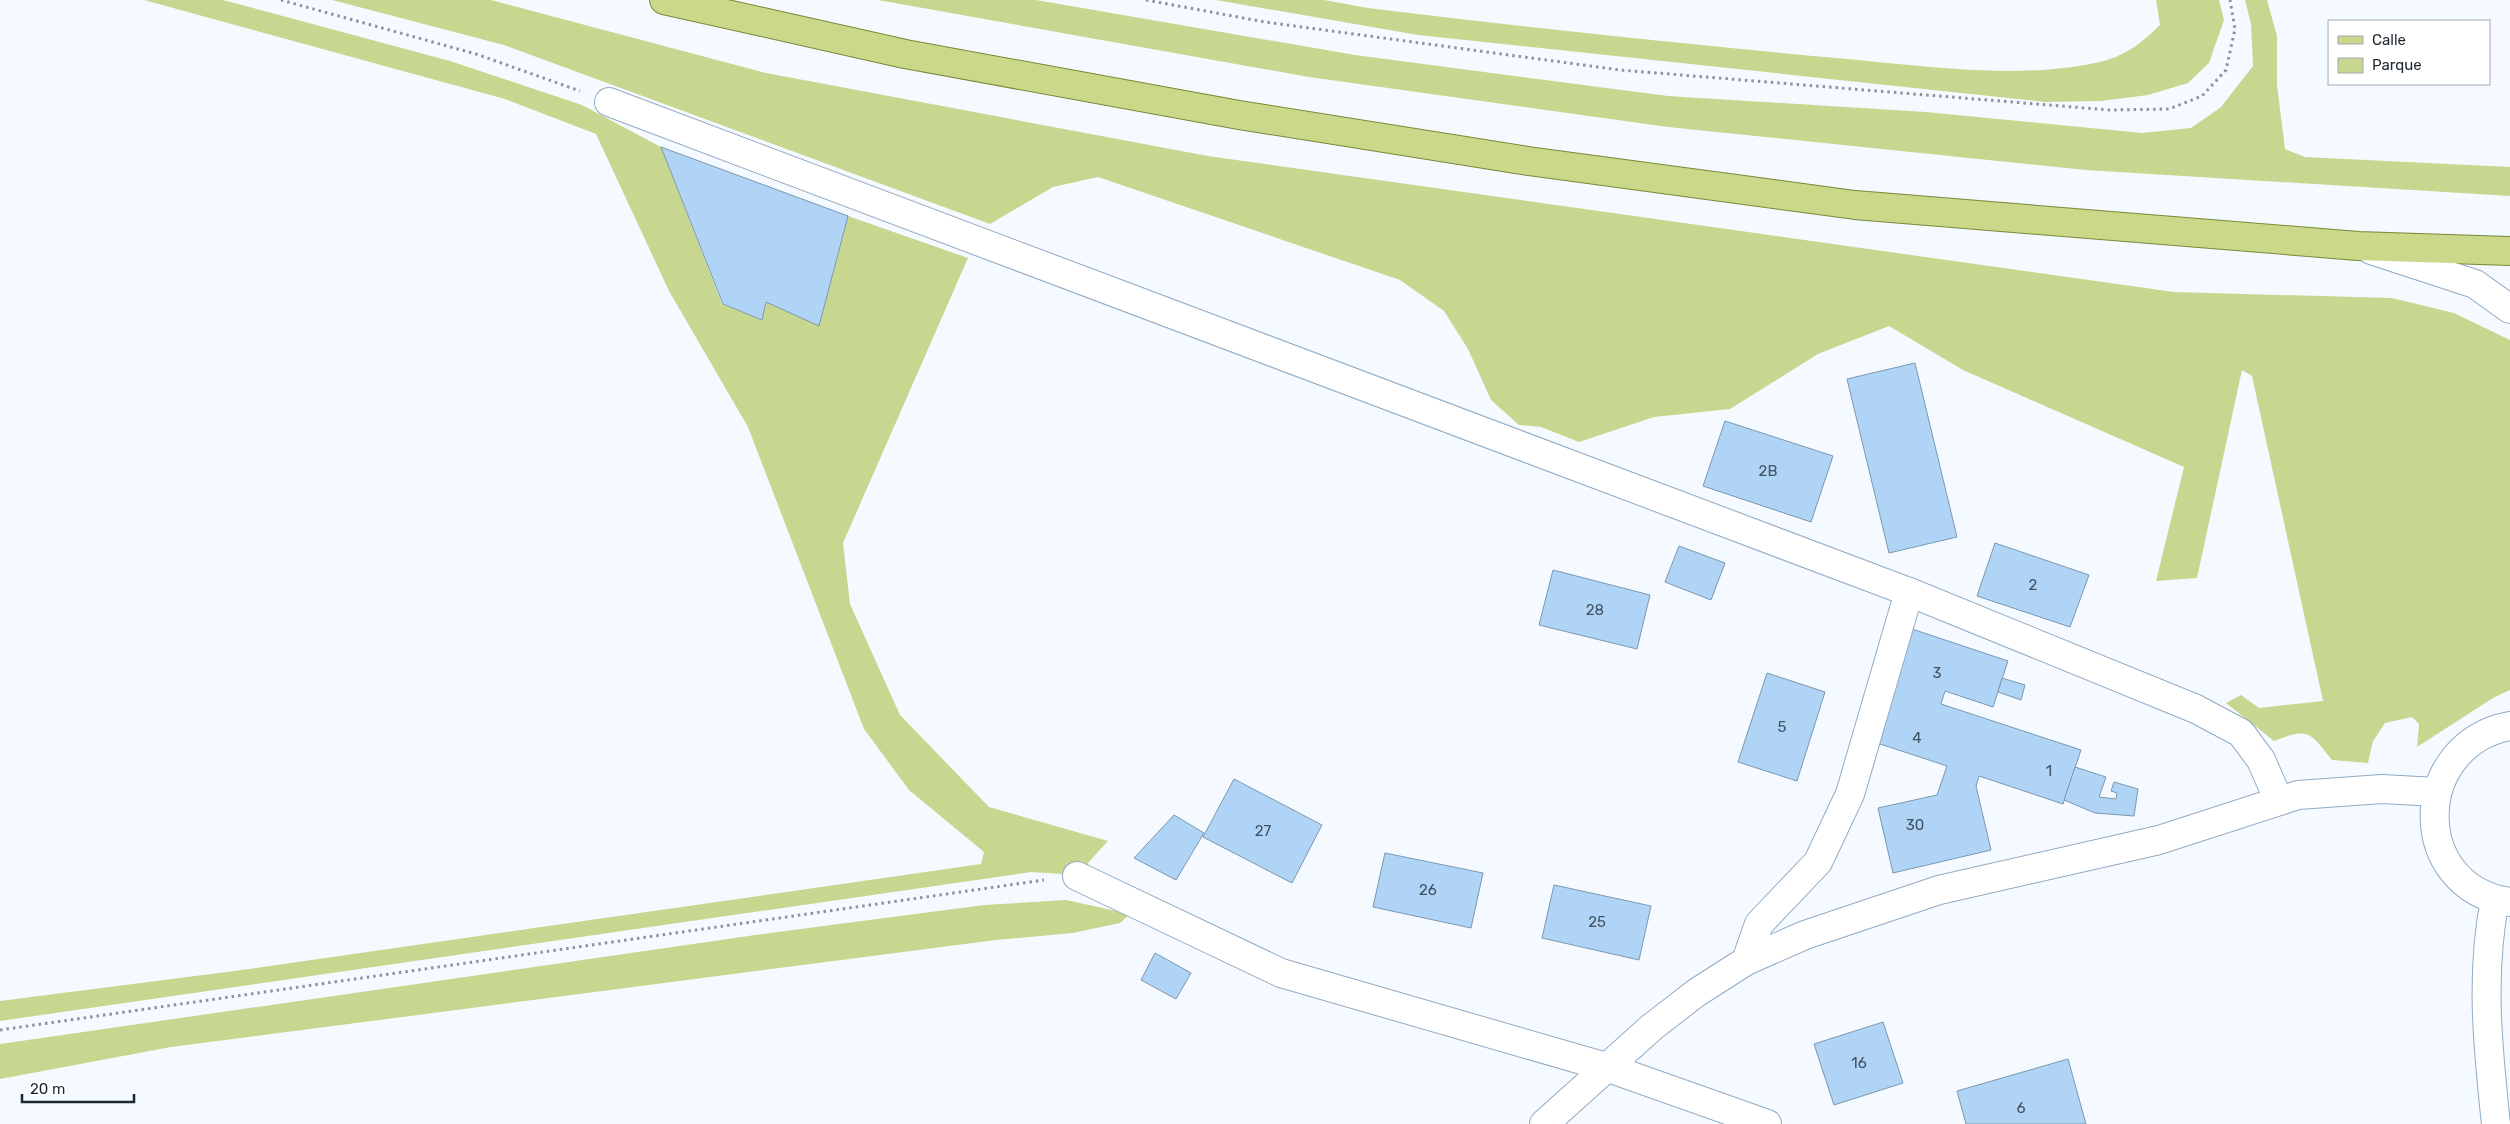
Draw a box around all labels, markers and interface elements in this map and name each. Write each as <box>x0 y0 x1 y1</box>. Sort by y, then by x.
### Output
legend <box>2328 20 2490 85</box>
text: Calle <box>2372 31 2406 49</box>
text: Parque <box>2372 56 2422 74</box>
house number: 2B <box>1759 462 1777 480</box>
house number: 2 <box>2029 576 2038 594</box>
house number: 28 <box>1586 601 1604 619</box>
house number: 3 <box>1932 664 1942 682</box>
house number: 5 <box>1778 718 1787 736</box>
house number: 4 <box>1912 729 1922 747</box>
house number: 1 <box>2046 762 2052 780</box>
house number: 30 <box>1906 816 1924 834</box>
house number: 27 <box>1255 822 1272 840</box>
house number: 26 <box>1419 881 1437 899</box>
house number: 25 <box>1588 913 1606 931</box>
house number: 16 <box>1851 1054 1867 1072</box>
scale bar <box>22 1072 135 1104</box>
text: 20 m <box>30 1080 65 1098</box>
house number: 6 <box>2016 1099 2026 1117</box>

